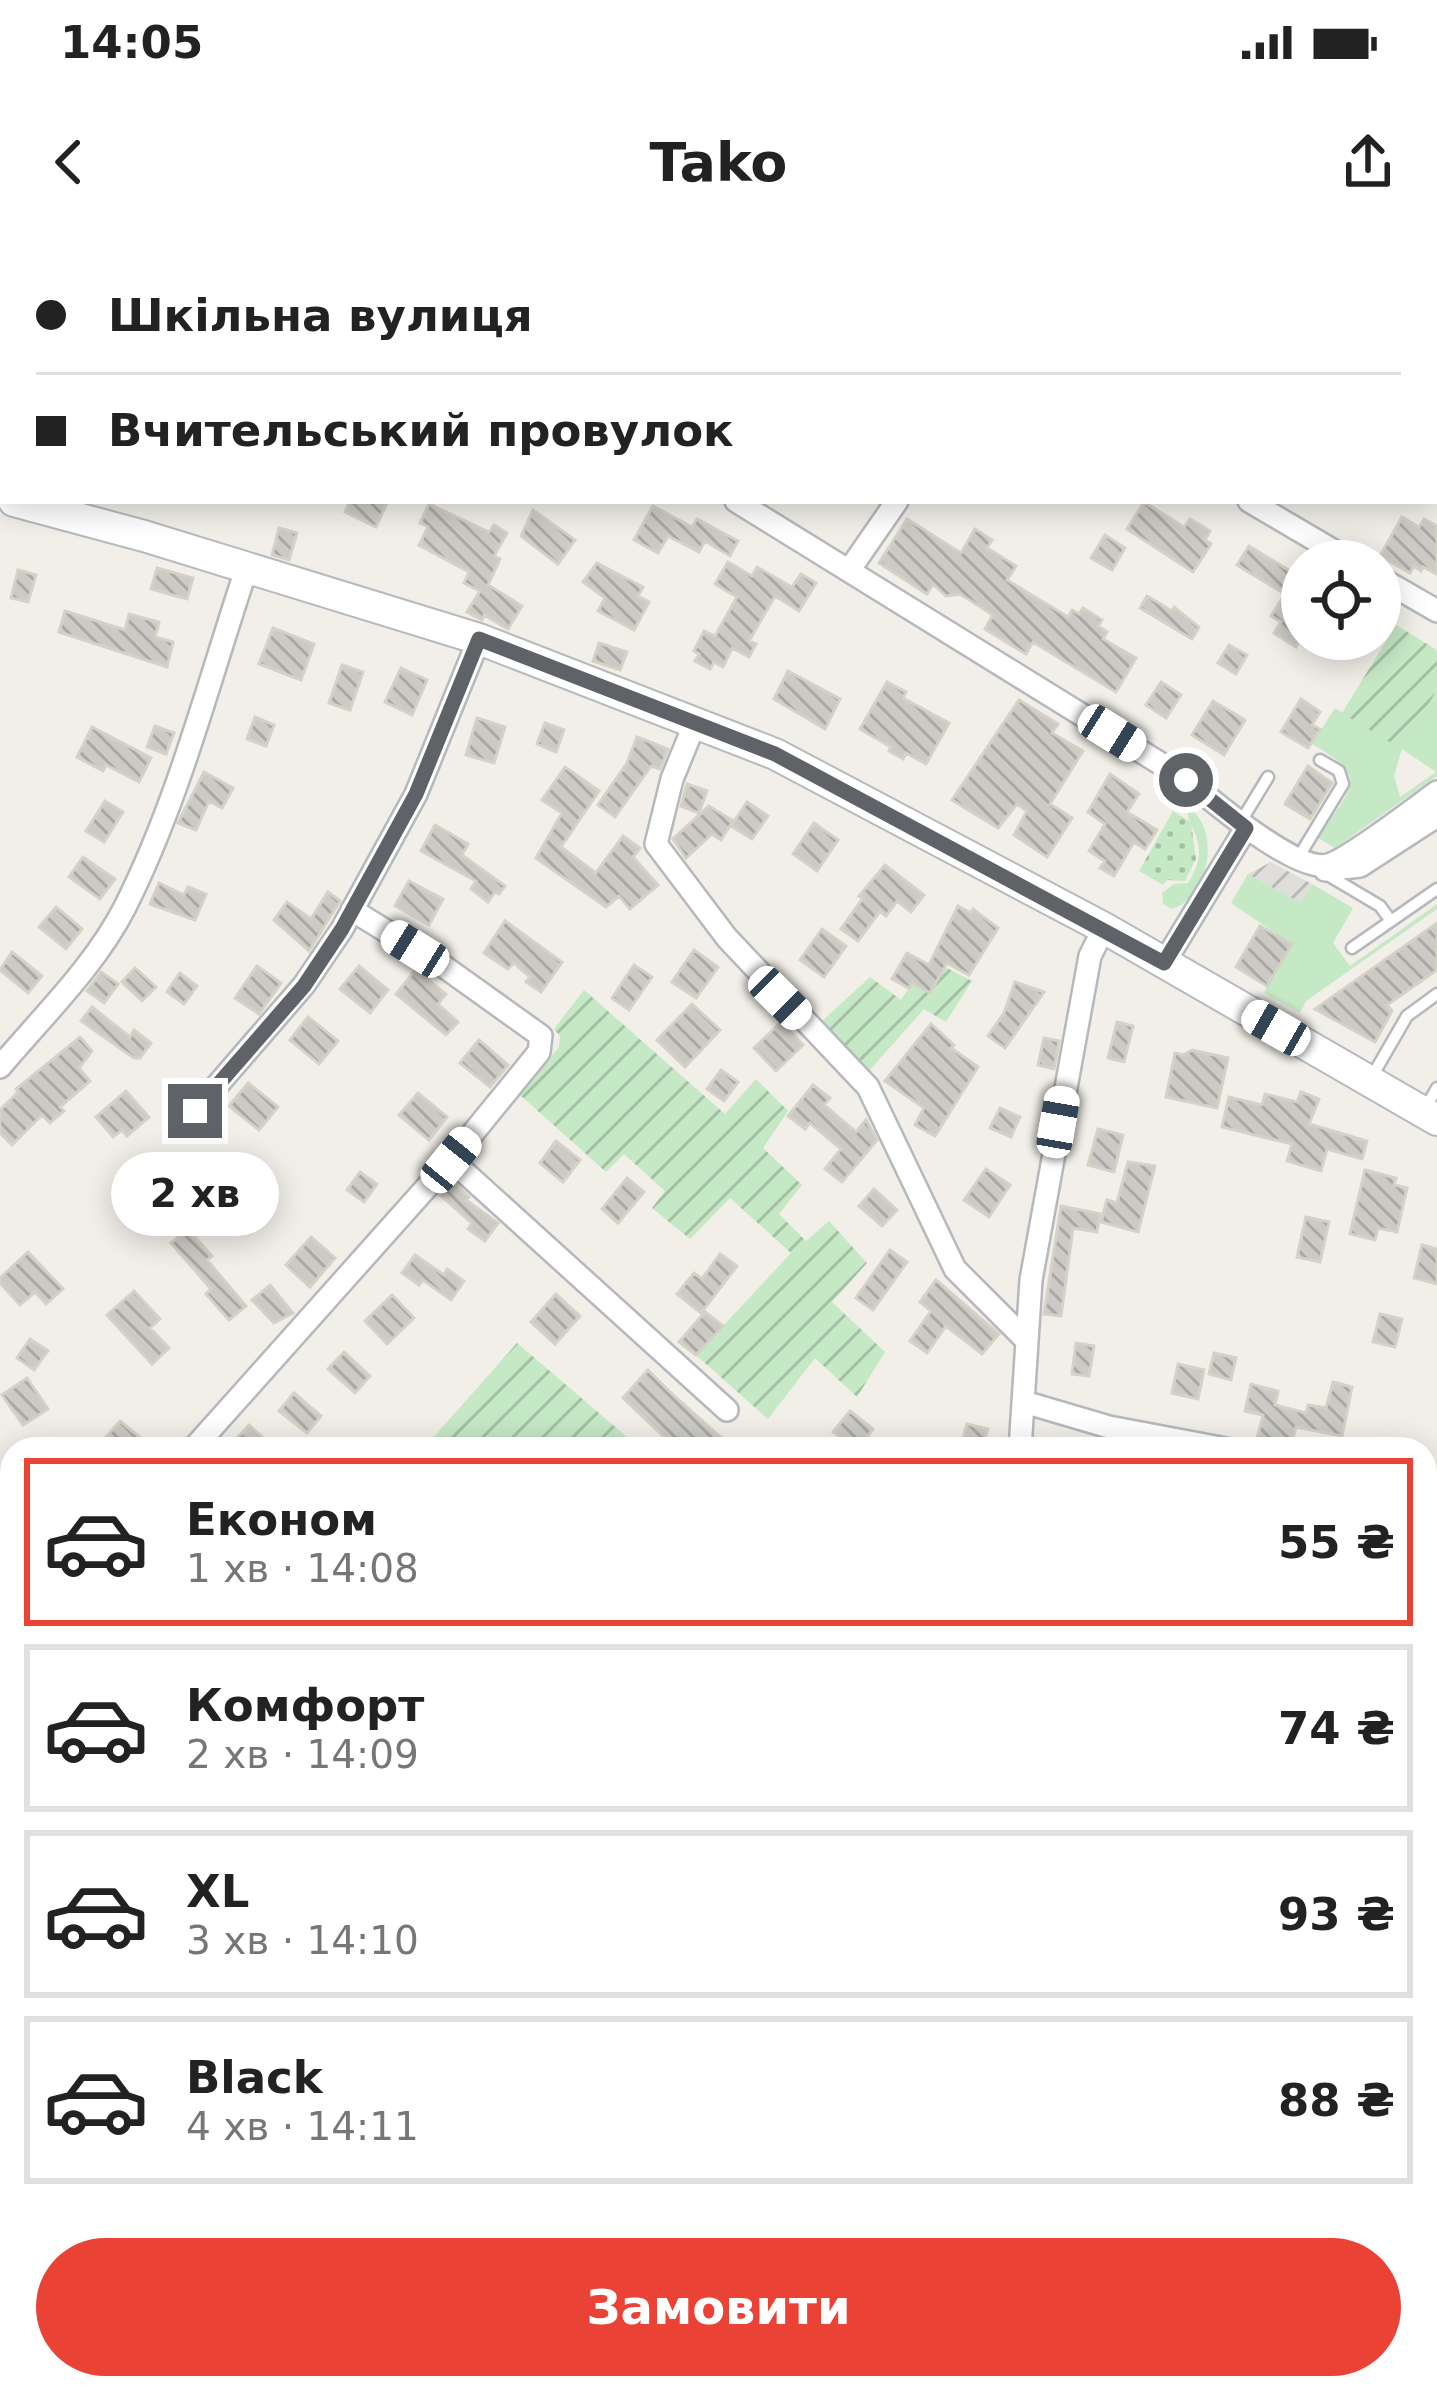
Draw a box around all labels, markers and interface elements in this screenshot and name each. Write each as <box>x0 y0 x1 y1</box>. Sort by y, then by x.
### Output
text: 14:05 <box>60 16 203 69</box>
icon: back <box>36 129 102 195</box>
icon: share <box>1335 129 1401 195</box>
text: Tako <box>650 131 787 194</box>
text: Шкільна вулиця <box>108 289 533 342</box>
text: Вчительський провулок <box>108 404 734 457</box>
map controls <box>1281 540 1401 660</box>
button: locate <box>1281 540 1401 660</box>
car <box>1072 699 1152 767</box>
route start <box>1159 753 1213 807</box>
car <box>375 915 455 983</box>
car <box>742 960 818 1036</box>
car <box>1236 994 1316 1062</box>
car <box>1034 1083 1082 1161</box>
route end <box>168 1084 222 1138</box>
car <box>414 1121 488 1199</box>
callout: 2 хв <box>111 1153 279 1237</box>
text: 2 хв <box>150 1171 240 1216</box>
icon: car <box>42 1488 150 1596</box>
text: Економ <box>186 1493 377 1546</box>
text: 55 ₴ <box>1278 1516 1395 1569</box>
text: 1 хв · 14:08 <box>186 1546 419 1591</box>
icon: car <box>42 1674 150 1782</box>
text: Комфорт <box>186 1679 424 1732</box>
text: 74 ₴ <box>1278 1702 1395 1755</box>
text: 2 хв · 14:09 <box>186 1732 419 1777</box>
icon: car <box>42 1860 150 1968</box>
text: XL <box>186 1865 249 1918</box>
text: 93 ₴ <box>1278 1888 1395 1941</box>
text: 3 хв · 14:10 <box>186 1918 419 1963</box>
icon: car <box>42 2046 150 2154</box>
text: Black <box>186 2051 323 2104</box>
text: 88 ₴ <box>1278 2074 1395 2127</box>
text: 4 хв · 14:11 <box>186 2104 419 2149</box>
button: Замовити <box>36 2238 1401 2376</box>

